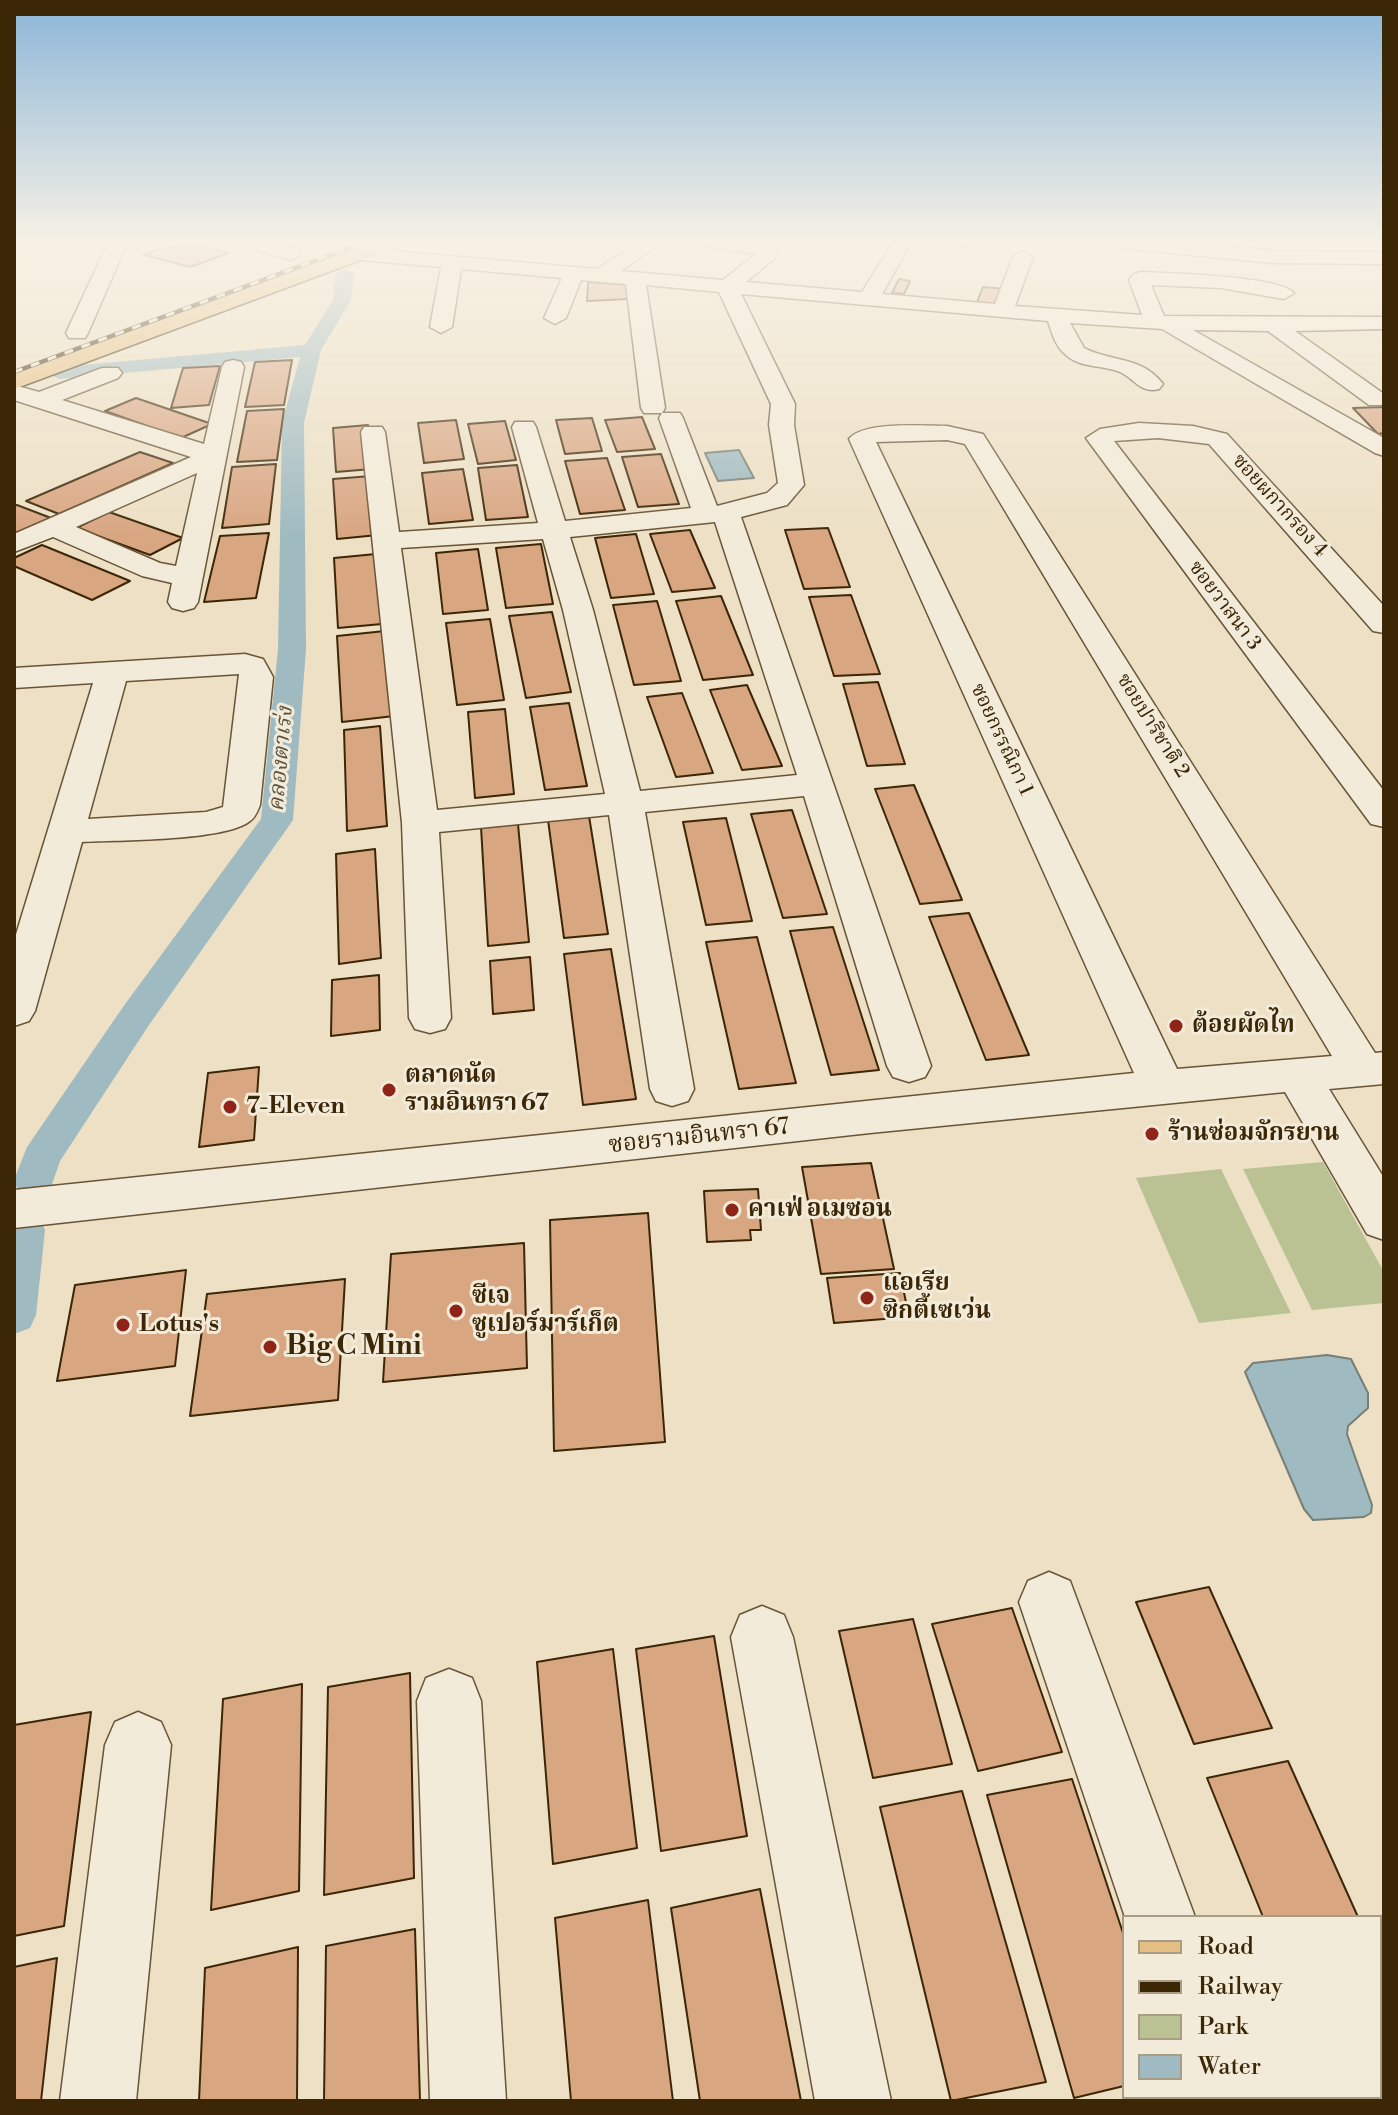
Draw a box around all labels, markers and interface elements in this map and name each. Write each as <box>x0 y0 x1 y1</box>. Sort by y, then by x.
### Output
street label: ซอยผกากรอง 4 <box>1226 449 1332 563</box>
street label: ซอยวาสนา 3 <box>1183 557 1265 655</box>
street label: ซอยปาริชาติ 2 <box>1111 670 1193 782</box>
street label: ซอยกรรณิกา 1 <box>965 680 1037 800</box>
water label: คลองตาเร่ง <box>264 705 300 813</box>
place label: ต้อยผัดไท <box>1192 1012 1295 1040</box>
marker: ต้อยผัดไท <box>1167 1017 1185 1035</box>
place label: ตลาดนัด รามอินทรา 67 <box>405 1062 549 1118</box>
marker: ตลาดนัด รามอินทรา 67 <box>380 1081 398 1099</box>
place label: 7-Eleven <box>246 1093 345 1121</box>
marker: 7-Eleven <box>221 1098 239 1116</box>
street label: ซอยรามอินทรา 67 <box>607 1113 791 1161</box>
place label: ร้านซ่อมจักรยาน <box>1168 1120 1339 1148</box>
marker: ร้านซ่อมจักรยาน <box>1143 1125 1161 1143</box>
place label: คาเฟ่ อเมซอน <box>748 1196 892 1224</box>
marker: คาเฟ่ อเมซอน <box>723 1201 741 1219</box>
place label: แอเรีย ซิกตี้เซเว่น <box>883 1270 991 1326</box>
place label: ซีเจ ซูเปอร์มาร์เก็ต <box>472 1283 619 1339</box>
marker: แอเรีย ซิกตี้เซเว่น <box>858 1289 876 1307</box>
marker: ซีเจ ซูเปอร์มาร์เก็ต <box>447 1302 465 1320</box>
place label: Lotus's <box>139 1311 219 1339</box>
marker: Lotus's <box>114 1316 132 1334</box>
place label: Big C Mini <box>286 1330 422 1364</box>
marker: Big C Mini <box>261 1338 279 1356</box>
legend <box>1122 1915 1382 2099</box>
text: Road <box>1198 1932 1254 1962</box>
text: Railway <box>1198 1972 1283 2002</box>
text: Park <box>1198 2012 1248 2042</box>
text: Water <box>1198 2052 1261 2082</box>

